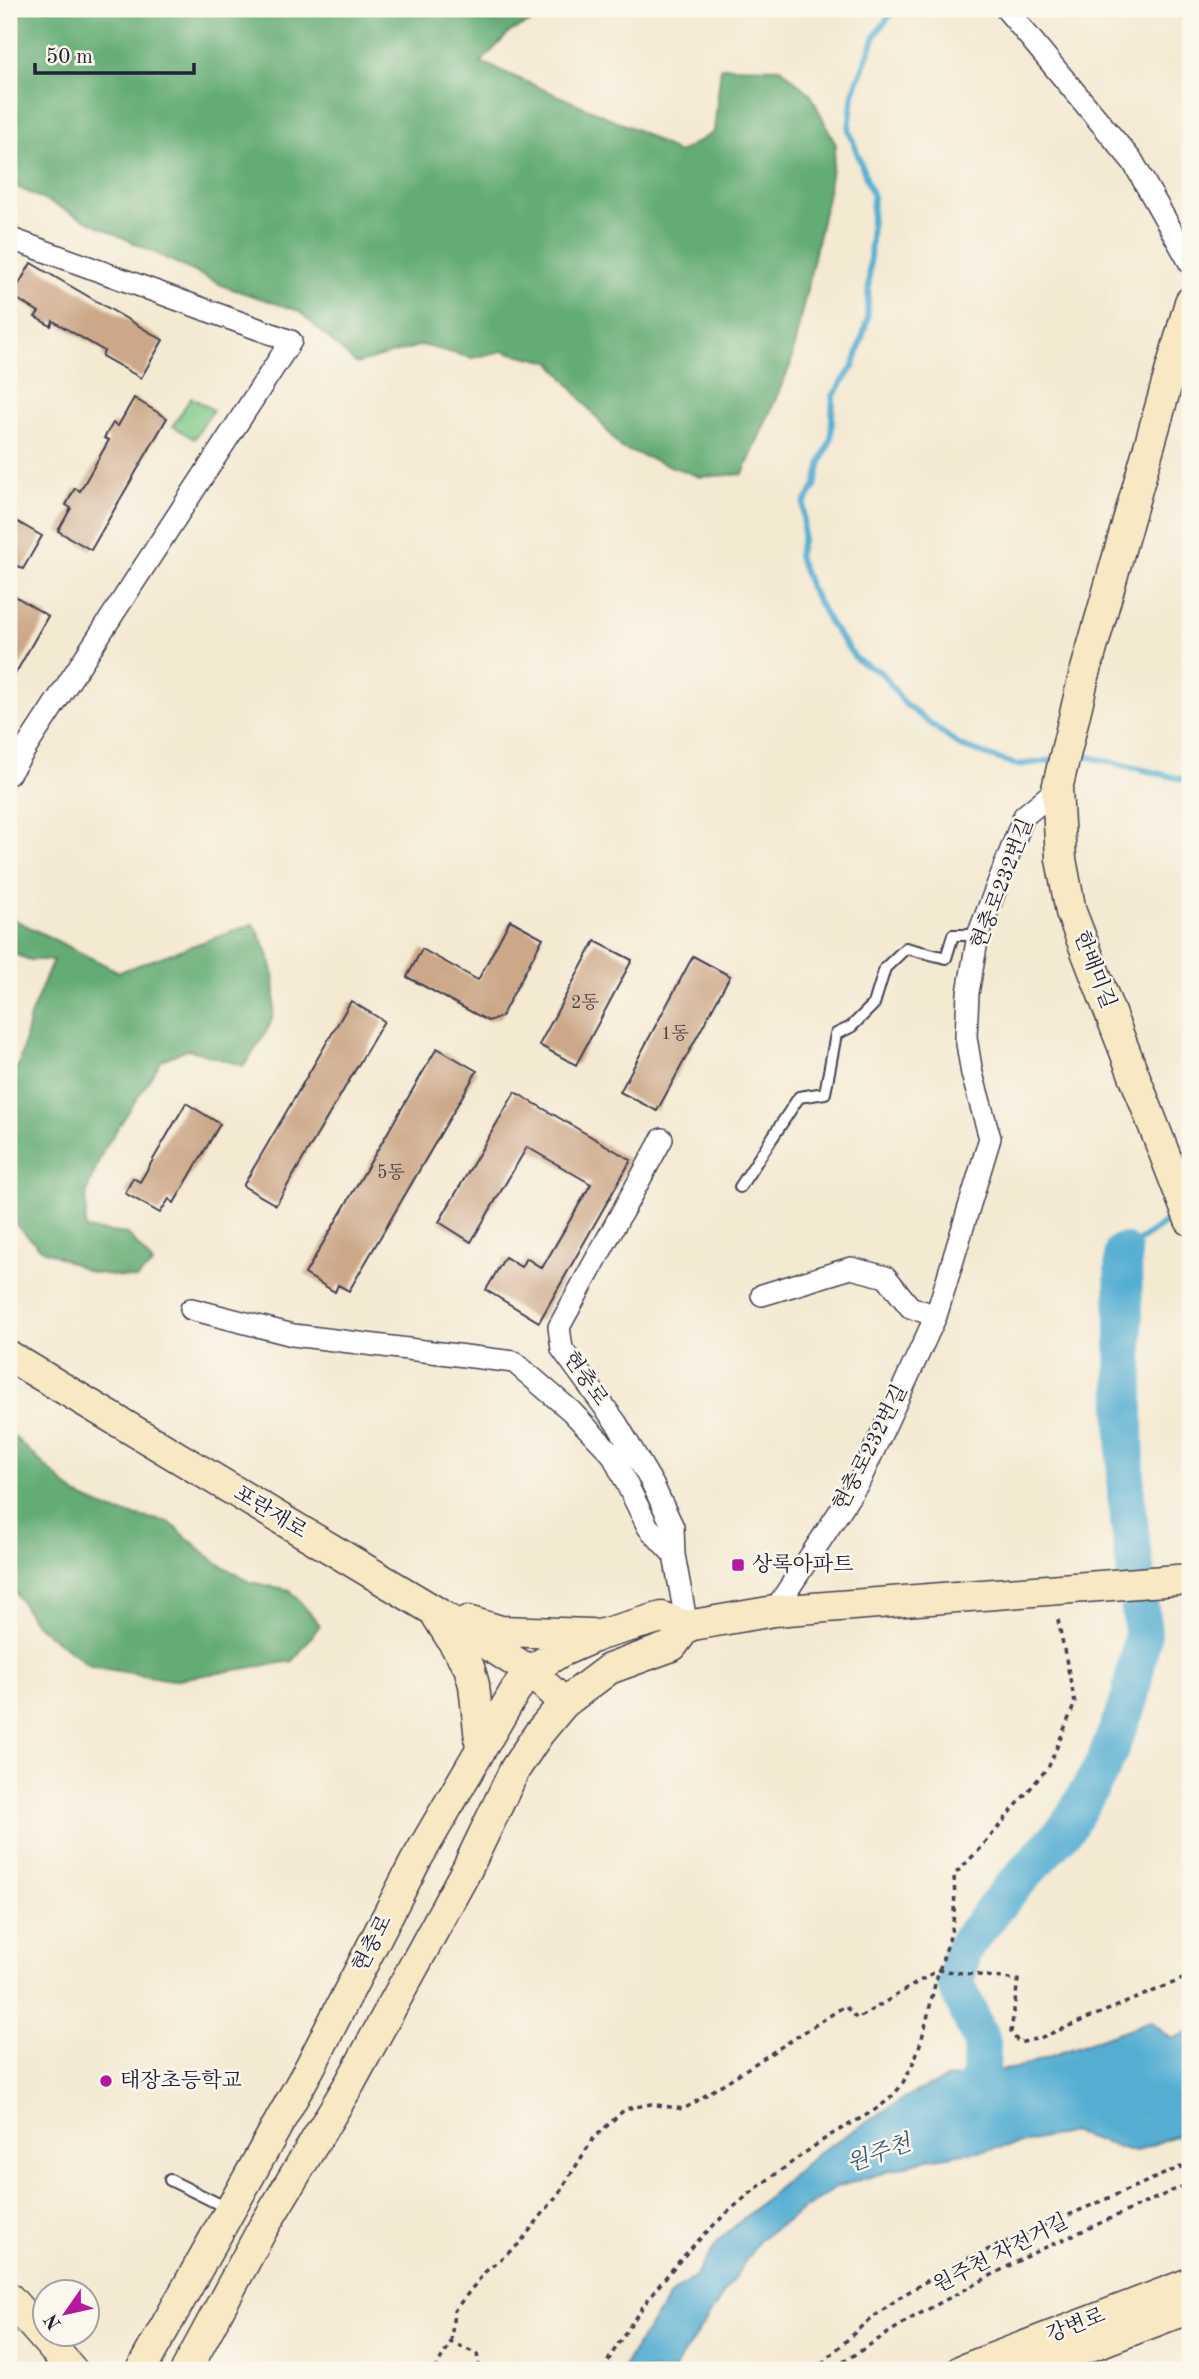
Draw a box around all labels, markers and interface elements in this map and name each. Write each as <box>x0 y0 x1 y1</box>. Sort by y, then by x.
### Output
scale bar <box>35 32 194 76</box>
text: 50 m <box>46 47 93 68</box>
street label: 현충로232번길 <box>967 815 1038 952</box>
street label: 한배미길 <box>1070 928 1120 1012</box>
house number: 2동 <box>571 993 599 1012</box>
house number: 1동 <box>661 1024 689 1043</box>
house number: 5동 <box>377 1163 405 1182</box>
street label: 현충로 <box>559 1347 613 1410</box>
street label: 현충로232번길 <box>829 1381 912 1514</box>
street label: 포란재로 <box>230 1481 311 1543</box>
place label: 상록아파트 <box>752 1553 853 1576</box>
marker: 상록아파트 <box>730 1557 746 1573</box>
street label: 현충로 <box>348 1911 396 1976</box>
place label: 태장초등학교 <box>120 2069 242 2092</box>
marker: 태장초등학교 <box>98 2073 114 2089</box>
water label: 원주천 <box>843 2129 916 2176</box>
street label: 원주천 자전거길 <box>929 2209 1072 2297</box>
north arrow <box>32 2278 102 2348</box>
street label: 강변로 <box>1043 2303 1108 2347</box>
text: N <box>42 2309 66 2332</box>

